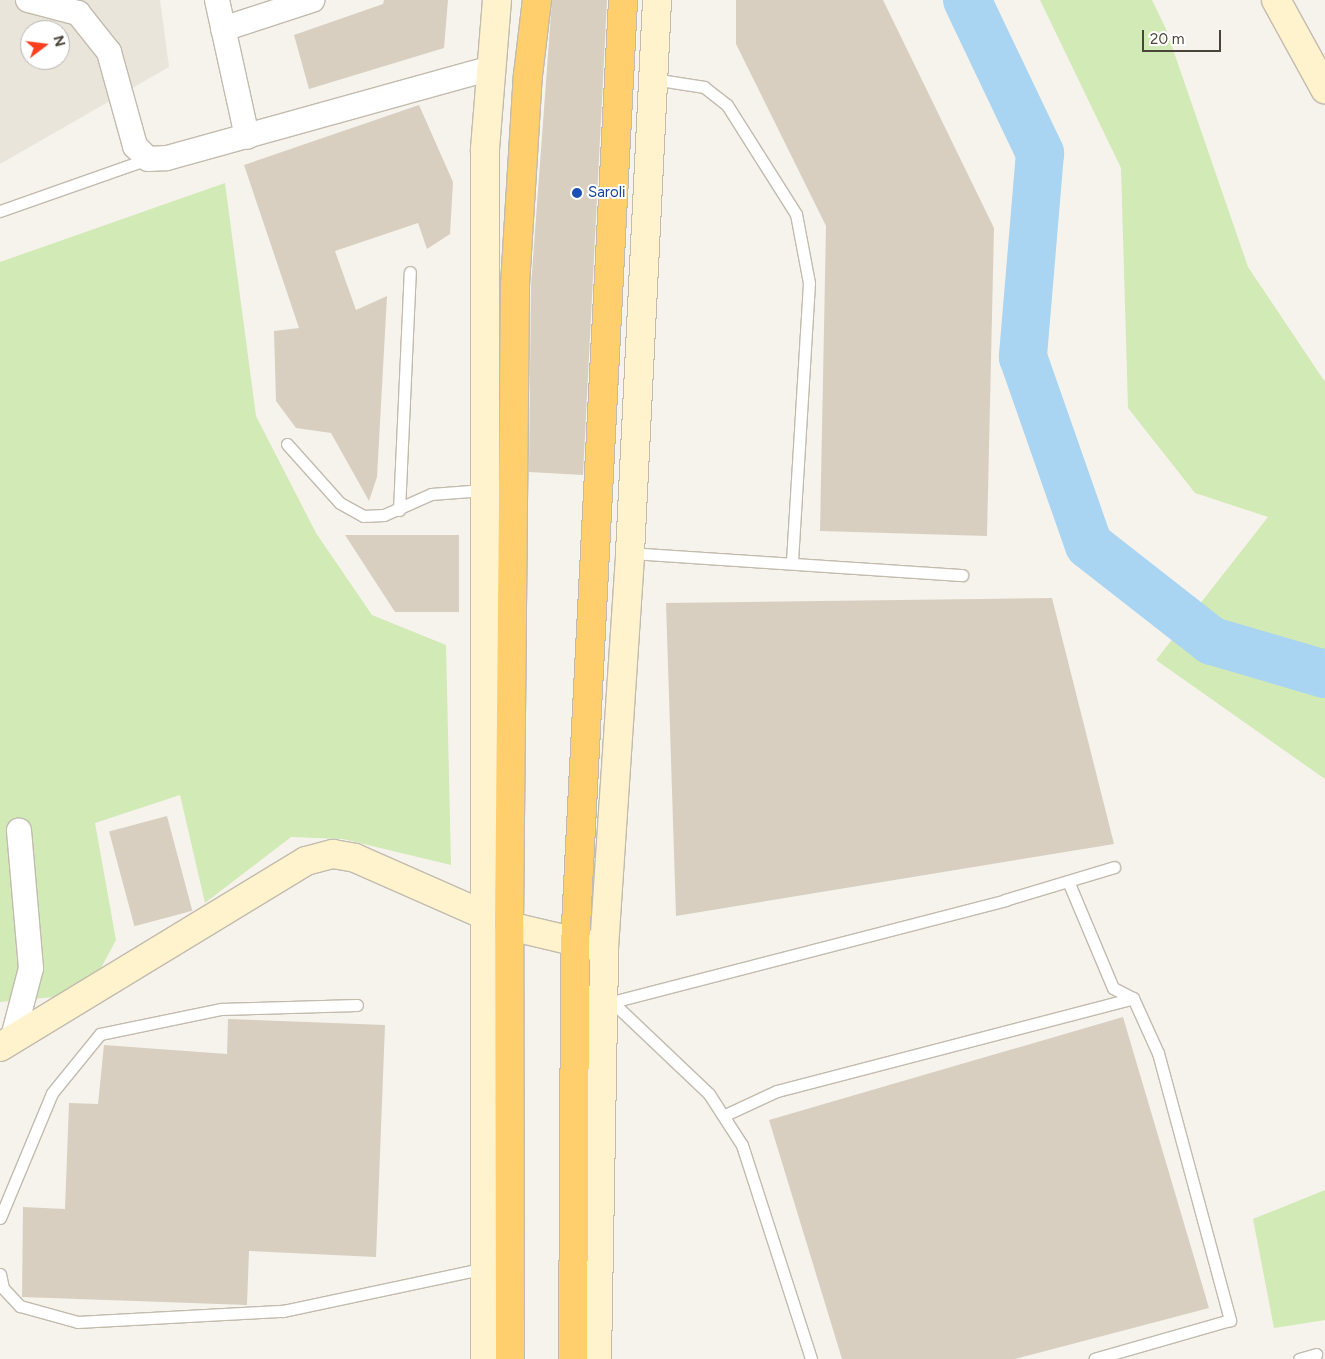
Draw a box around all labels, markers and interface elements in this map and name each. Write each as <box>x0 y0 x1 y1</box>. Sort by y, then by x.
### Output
north arrow <box>20 20 70 70</box>
scale bar <box>1145 20 1224 52</box>
text: 20 m <box>1150 30 1184 48</box>
text: N <box>49 34 69 49</box>
place label: Saroli <box>588 184 625 202</box>
marker: Saroli <box>570 186 584 200</box>

